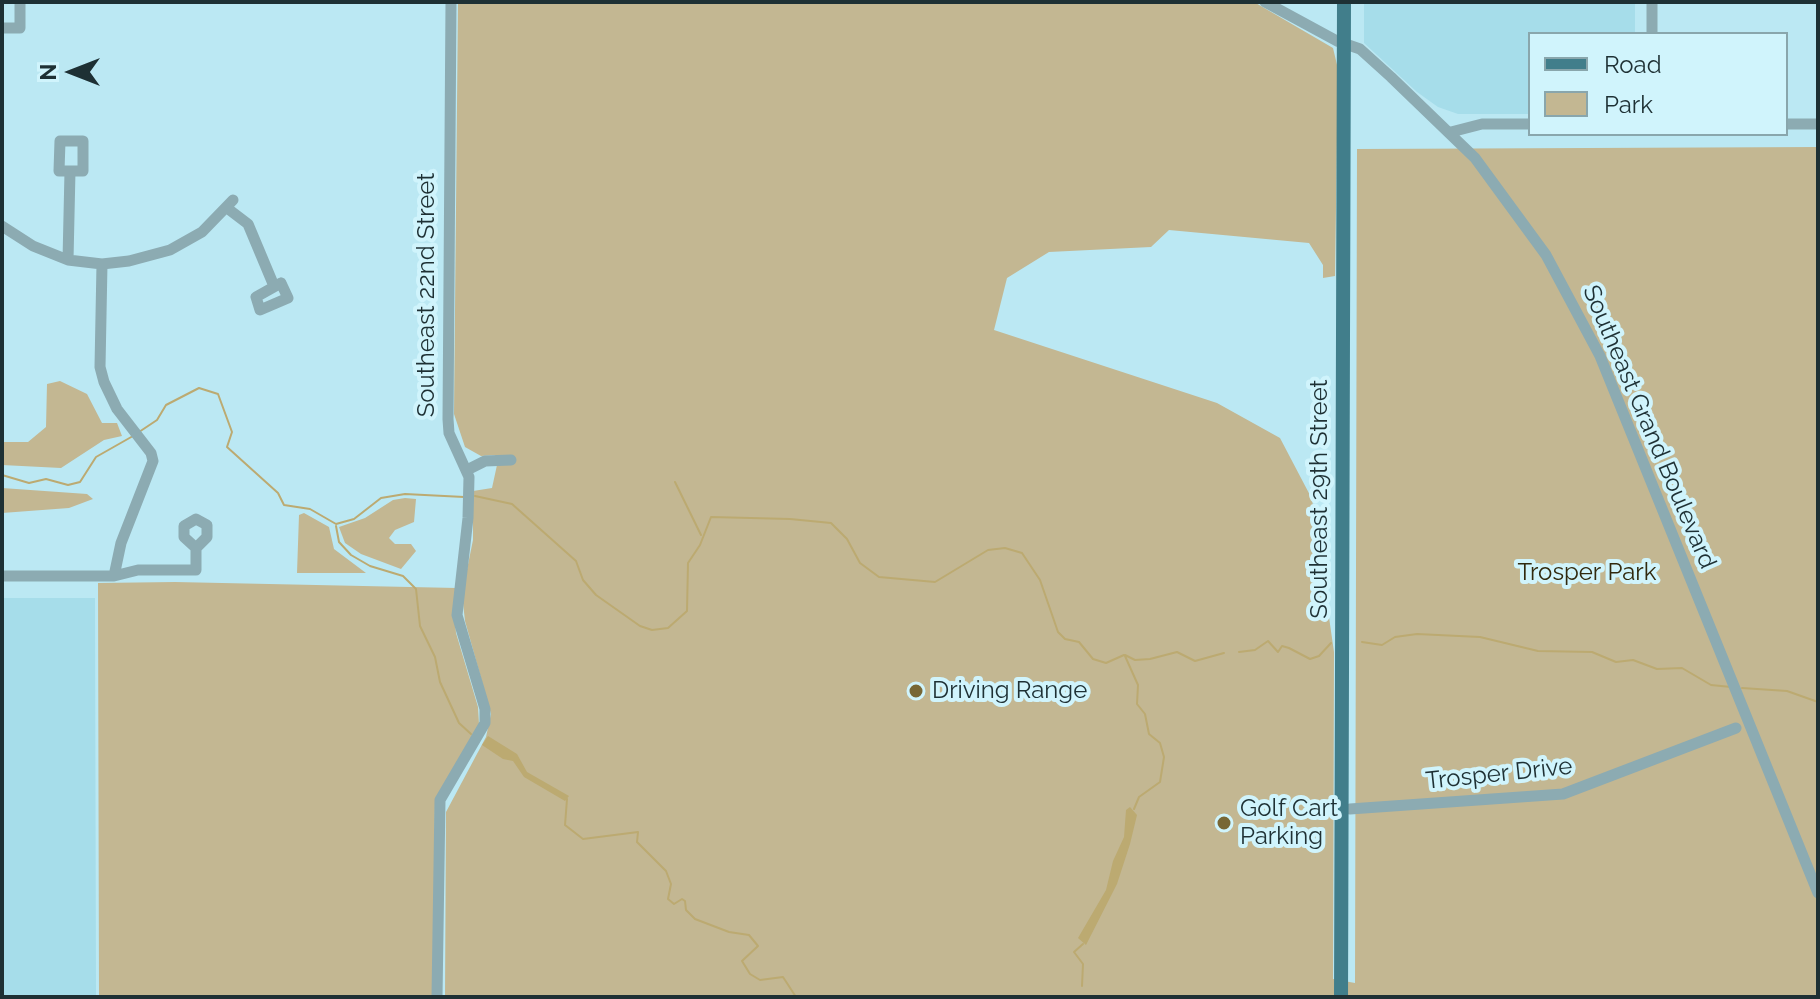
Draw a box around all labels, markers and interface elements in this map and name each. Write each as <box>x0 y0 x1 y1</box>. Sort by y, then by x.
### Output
north arrow <box>32 32 112 112</box>
legend <box>1528 32 1788 136</box>
text: Road <box>1604 50 1662 79</box>
text: N <box>35 64 61 80</box>
text: Park <box>1604 90 1653 119</box>
street label: Southeast 22nd Street <box>413 173 441 417</box>
street label: Southeast Grand Boulevard <box>1576 281 1722 573</box>
street label: Southeast 29th Street <box>1306 379 1334 619</box>
park label: Trosper Park <box>1518 559 1656 587</box>
place label: Driving Range <box>932 677 1087 705</box>
marker: Driving Range <box>907 682 925 700</box>
street label: Trosper Drive <box>1424 752 1574 796</box>
place label: Golf Cart Parking <box>1240 795 1338 851</box>
marker: Golf Cart Parking <box>1215 814 1233 832</box>

